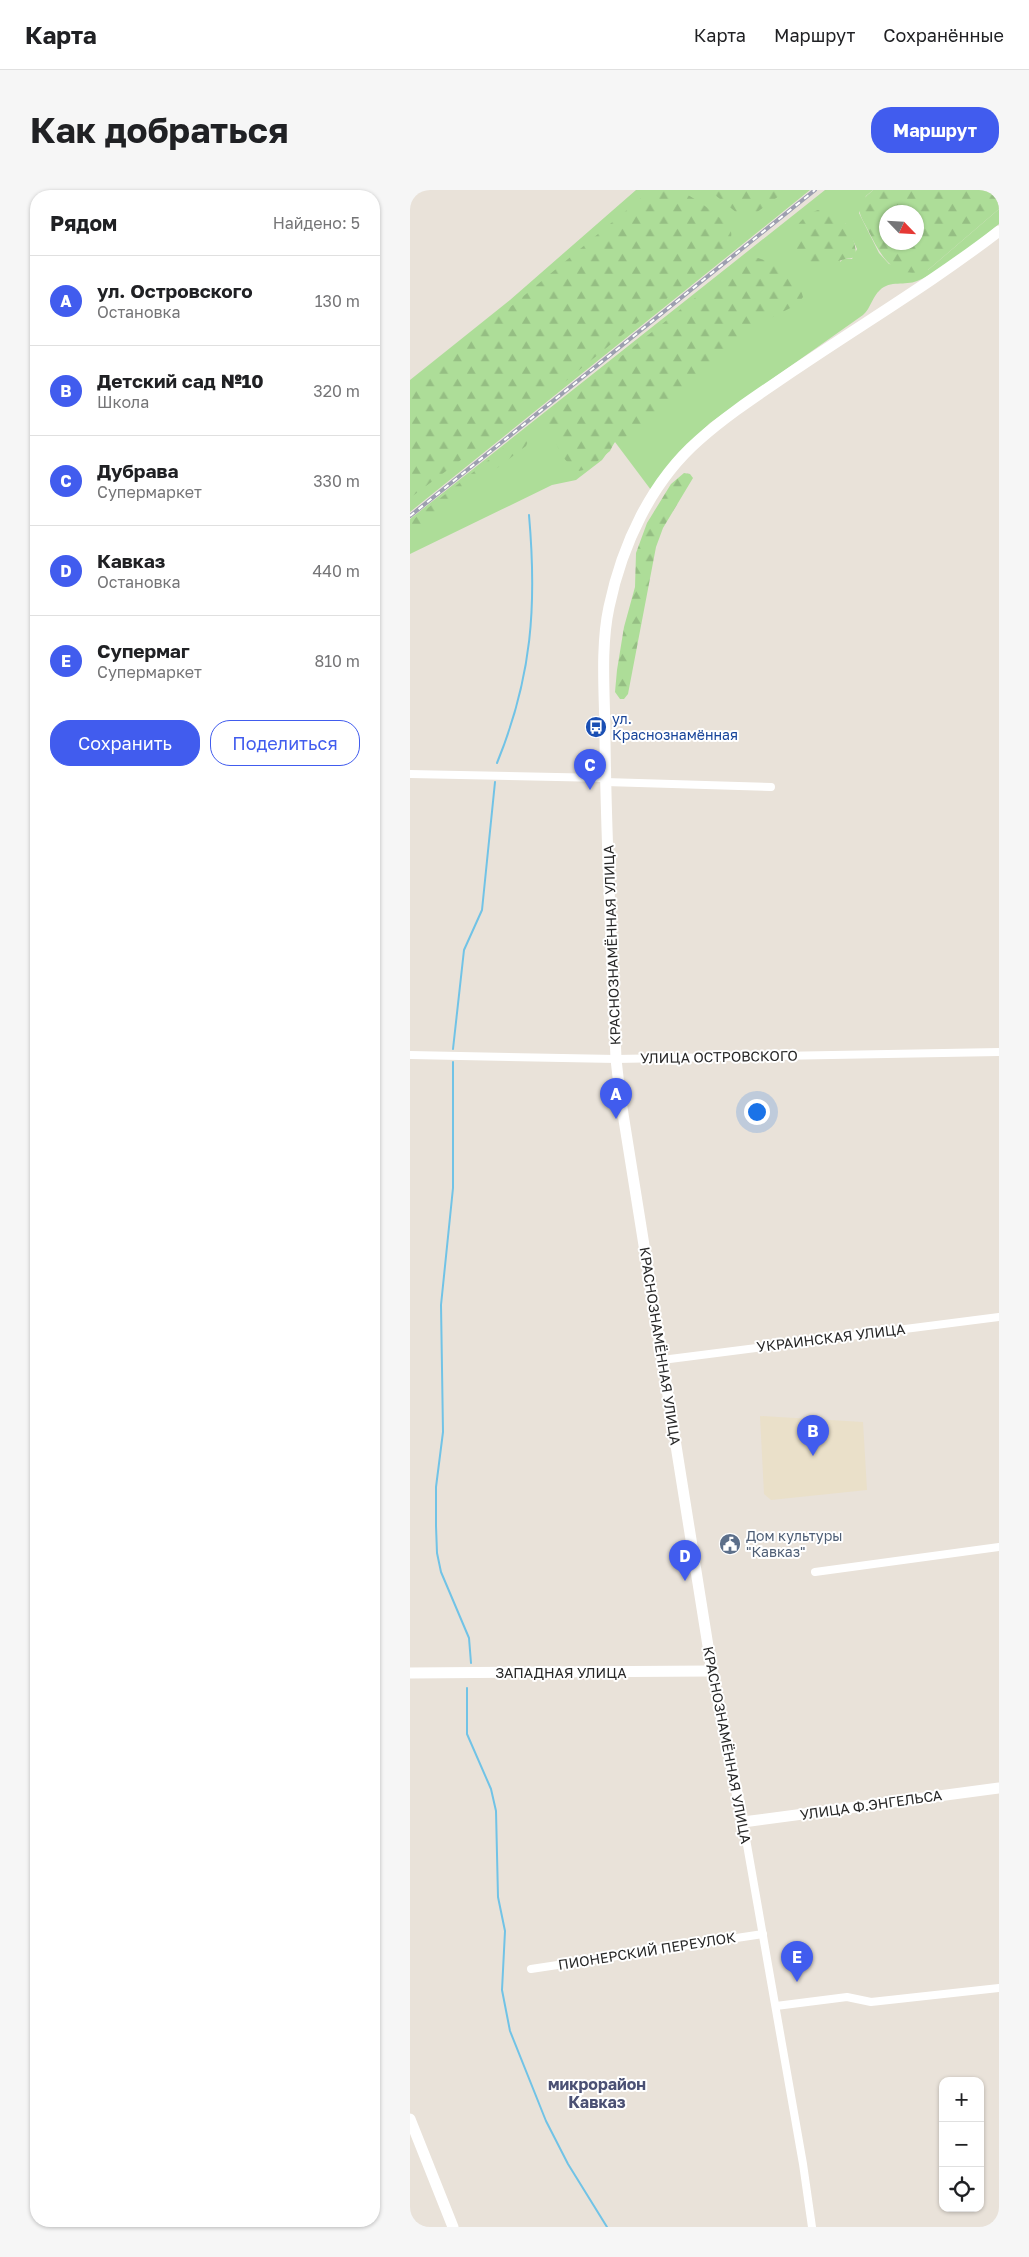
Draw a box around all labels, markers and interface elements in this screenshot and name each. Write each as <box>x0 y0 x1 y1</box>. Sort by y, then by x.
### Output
text: Карта <box>25 20 97 49</box>
text: Карта <box>694 24 746 46</box>
text: Маршрут <box>774 24 855 46</box>
text: Сохранённые <box>883 24 1004 46</box>
button: Маршрут <box>871 107 999 153</box>
text: Как добраться <box>30 109 288 151</box>
north arrow <box>879 205 924 250</box>
text: Рядом <box>50 210 117 236</box>
text: Найдено: 5 <box>273 213 360 233</box>
text: ул. Островского <box>97 279 253 302</box>
text: A <box>60 291 72 311</box>
text: 130 m <box>315 291 360 311</box>
text: Остановка <box>97 302 181 322</box>
text: Детский сад №10 <box>97 369 264 392</box>
text: B <box>60 381 72 401</box>
text: 320 m <box>313 381 360 401</box>
text: Школа <box>97 392 149 412</box>
text: Дубрава <box>97 459 179 482</box>
text: C <box>60 471 72 491</box>
text: 330 m <box>313 471 360 491</box>
text: Супермаркет <box>97 482 202 502</box>
text: Кавказ <box>97 549 165 572</box>
text: D <box>60 561 72 581</box>
text: 440 m <box>312 561 360 581</box>
text: Остановка <box>97 572 181 592</box>
text: Супермаг <box>97 639 190 662</box>
text: E <box>61 651 71 671</box>
text: 810 m <box>314 651 360 671</box>
text: Супермаркет <box>97 662 202 682</box>
place label: ул. Краснознамённая <box>612 710 738 743</box>
bus stop icon: ул. Краснознамённая <box>584 715 608 739</box>
button: Сохранить <box>50 720 200 766</box>
button: Поделиться <box>210 720 360 766</box>
pin: C <box>574 749 606 790</box>
street label: КРАСНОЗНАМЁННАЯ УЛИЦА <box>599 844 623 1045</box>
street label: УЛИЦА ОСТРОВСКОГО <box>640 1047 798 1066</box>
pin: A <box>600 1078 632 1119</box>
your location <box>744 1099 770 1125</box>
street label: КРАСНОЗНАМЁННАЯ УЛИЦА <box>636 1246 685 1447</box>
street label: УКРАИНСКАЯ УЛИЦА <box>756 1320 907 1355</box>
pin: B <box>797 1415 829 1456</box>
place label: Дом культуры "Кавказ" <box>746 1527 842 1560</box>
public building icon: Дом культуры "Кавказ" <box>718 1532 742 1556</box>
pin: D <box>669 1540 701 1581</box>
street label: КРАСНОЗНАМЁННАЯ УЛИЦА <box>700 1645 755 1846</box>
street label: ЗАПАДНАЯ УЛИЦА <box>495 1664 627 1681</box>
street label: УЛИЦА Ф.ЭНГЕЛЬСА <box>799 1786 944 1823</box>
street label: ПИОНЕРСКИЙ ПЕРЕУЛОК <box>557 1928 737 1973</box>
pin: E <box>781 1941 813 1982</box>
district label: микрорайон Кавказ <box>548 2074 646 2112</box>
map controls <box>939 2077 984 2212</box>
button: + <box>939 2077 984 2122</box>
button: − <box>939 2122 984 2167</box>
button: locate <box>939 2167 984 2212</box>

